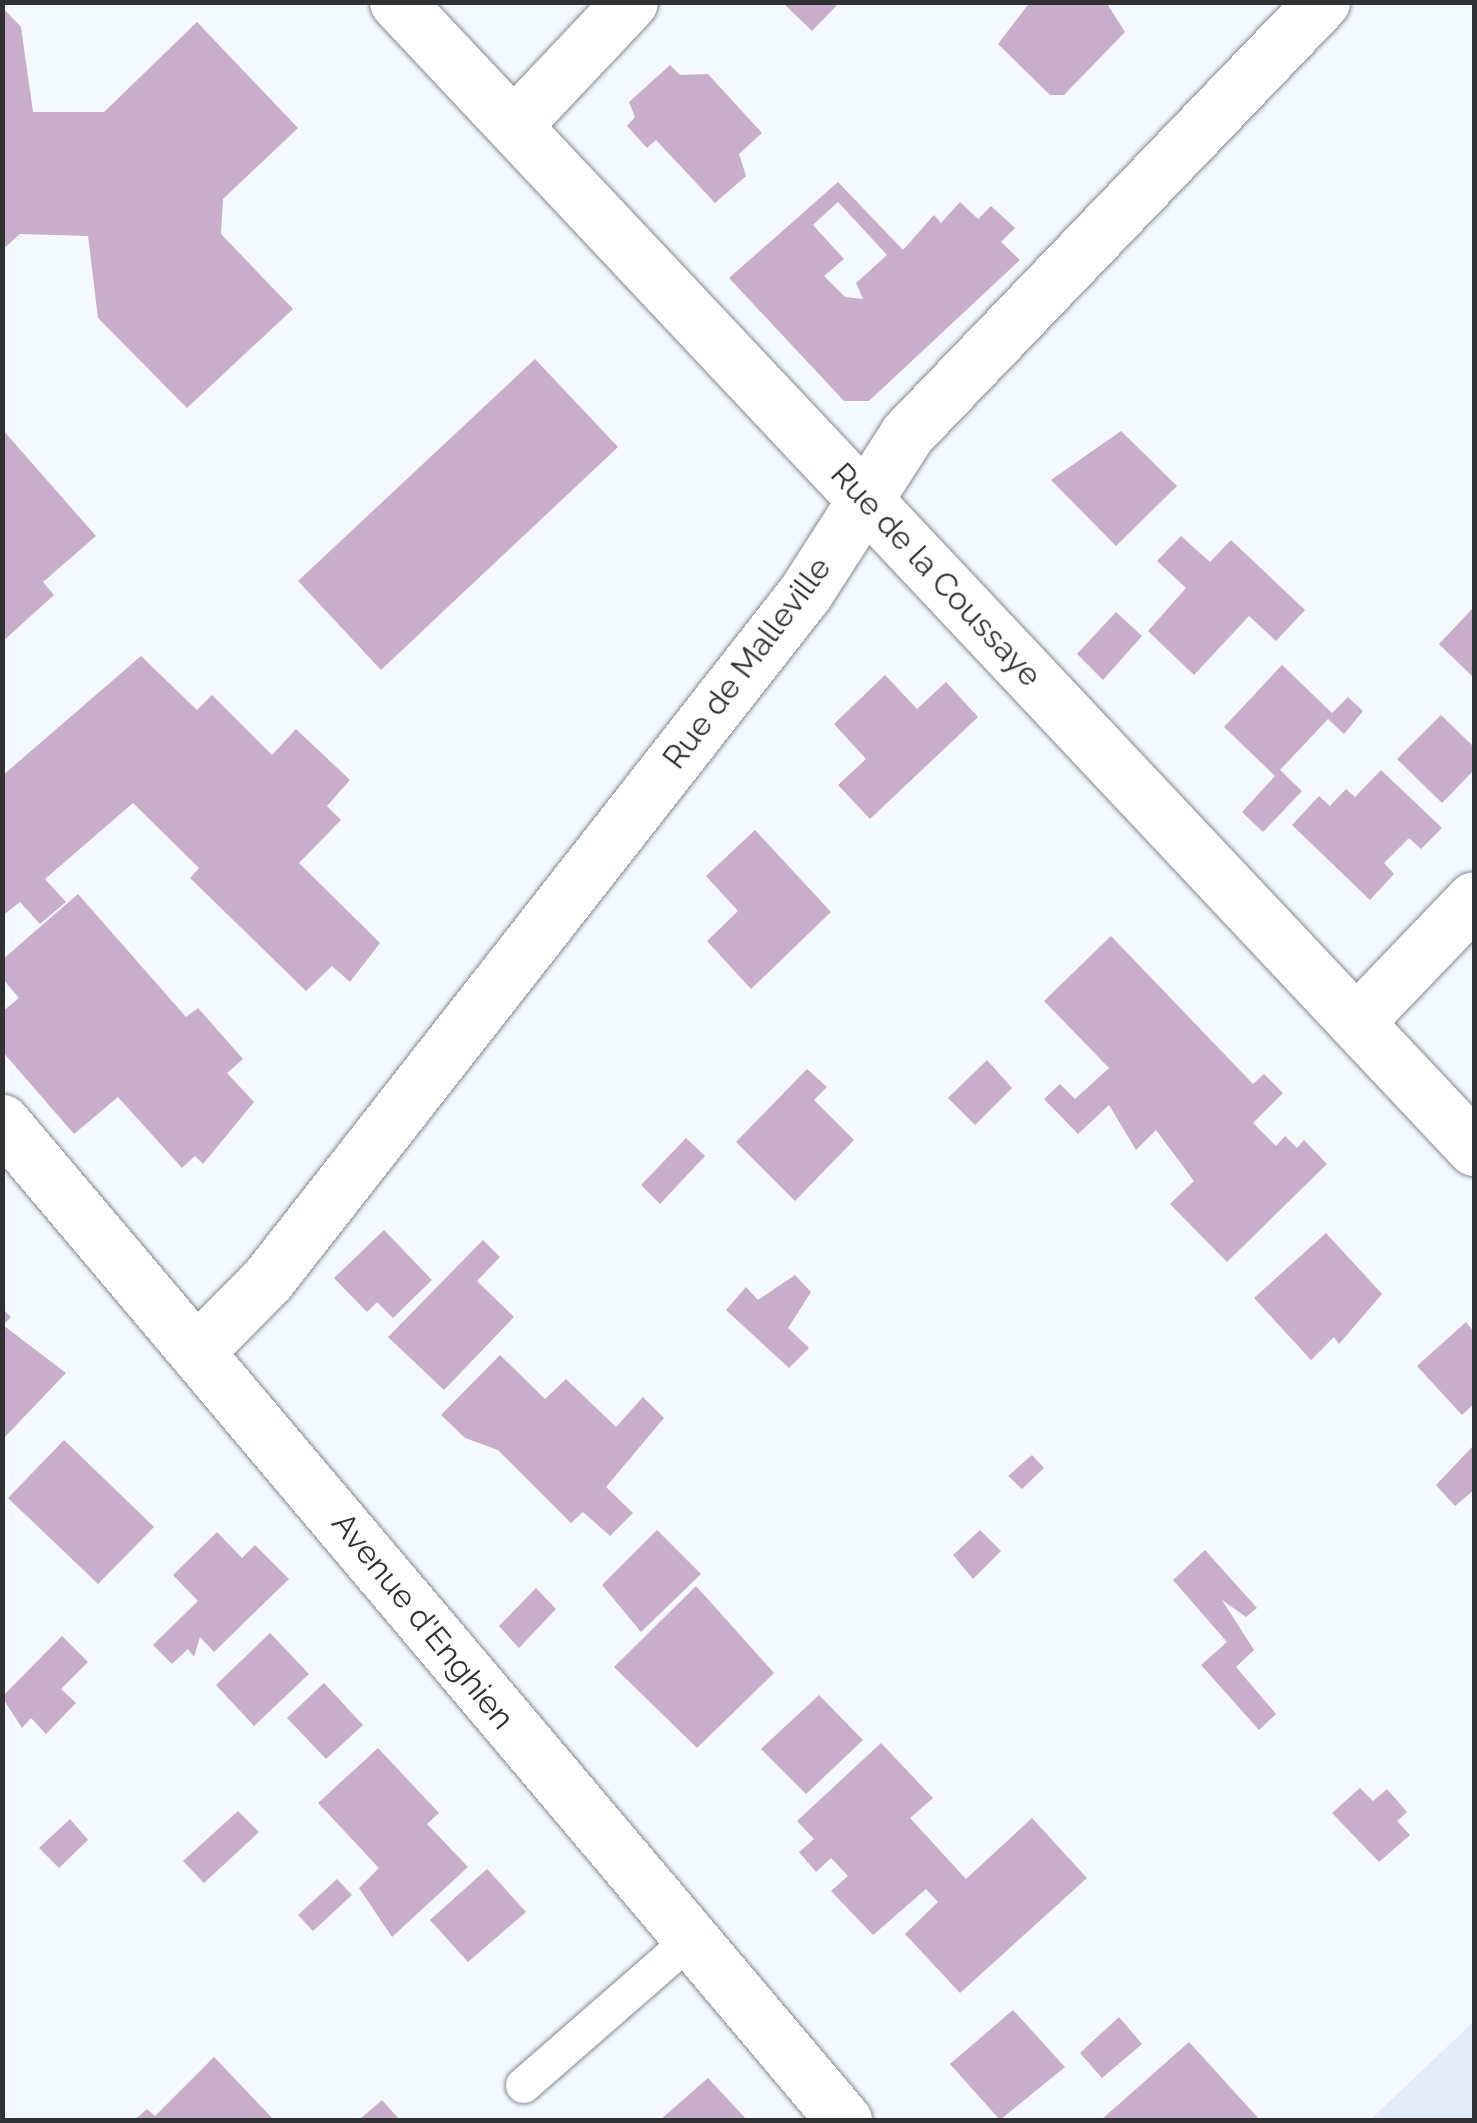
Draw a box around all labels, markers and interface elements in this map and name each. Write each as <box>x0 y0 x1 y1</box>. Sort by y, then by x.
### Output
street label: Rue de la Coussaye <box>823 455 1049 695</box>
street label: Rue de Malleville <box>655 550 839 776</box>
street label: Avenue d'Enghien <box>324 1505 522 1737</box>

